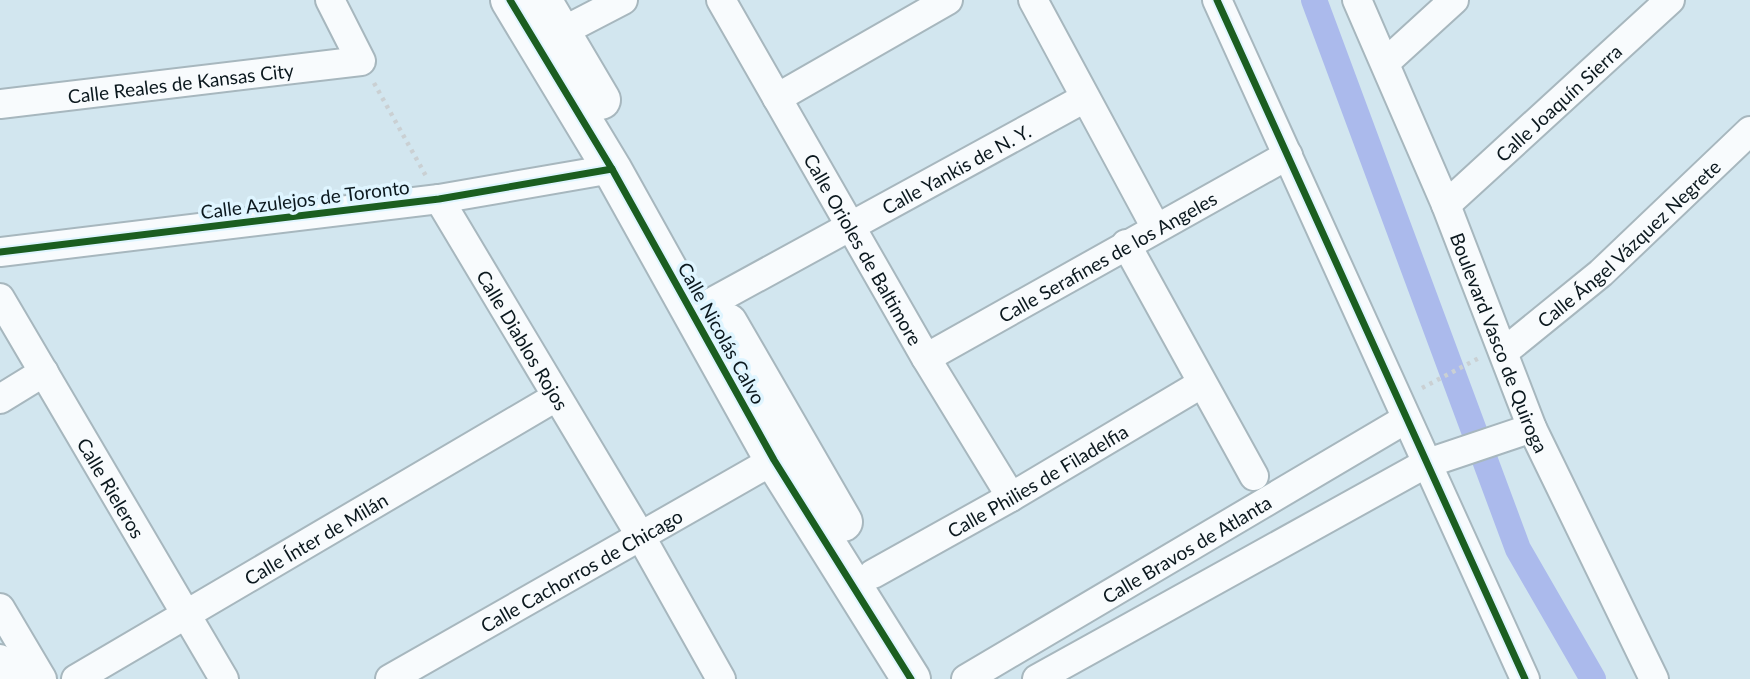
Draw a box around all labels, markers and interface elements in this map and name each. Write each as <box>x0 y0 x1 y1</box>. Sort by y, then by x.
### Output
street label: Calle Joaquín Sierra <box>1490 39 1626 166</box>
street label: Calle Reales de Kansas City <box>67 58 295 107</box>
street label: Calle Yankis de N. Y. <box>878 119 1034 218</box>
street label: Calle Orioles de Baltimore <box>800 149 928 349</box>
street label: Calle Ángel Vázquez Negrete <box>1532 154 1725 332</box>
street label: Calle Azulejos de Toronto <box>199 175 411 223</box>
street label: Calle Serafines de los Angeles <box>994 186 1220 327</box>
street label: Boulevard Vasco de Quiroga <box>1446 229 1554 456</box>
street label: Calle Nicolás Calvo <box>674 258 770 408</box>
street label: Calle Diablos Rojos <box>473 266 574 414</box>
street label: Calle Philies de Filadelfia <box>943 419 1132 542</box>
street label: Calle Rieleros <box>73 433 150 542</box>
street label: Calle Ínter de Milán <box>240 487 391 589</box>
street label: Calle Bravos de Atlanta <box>1098 490 1275 608</box>
street label: Calle Cachorros de Chicago <box>476 503 686 637</box>

